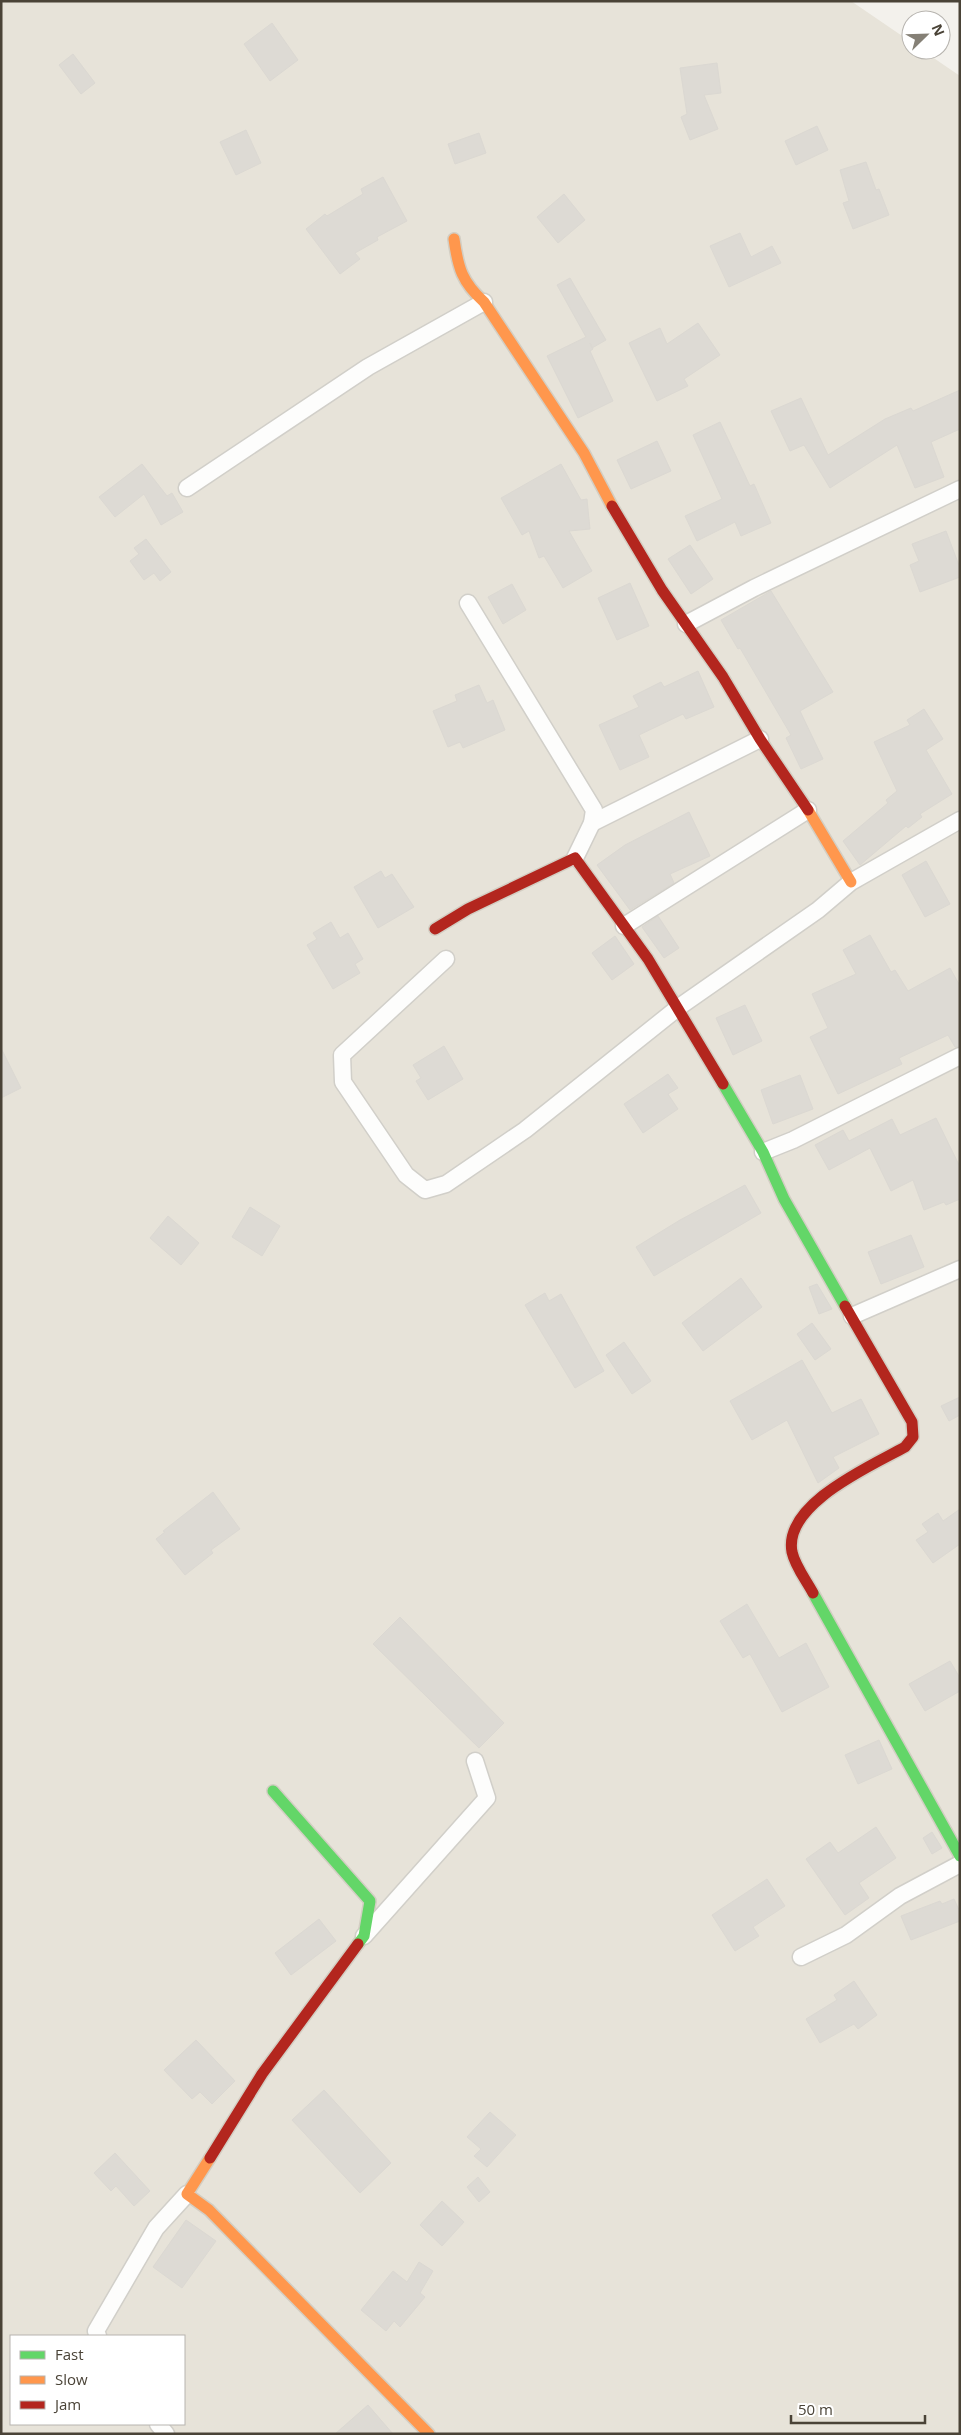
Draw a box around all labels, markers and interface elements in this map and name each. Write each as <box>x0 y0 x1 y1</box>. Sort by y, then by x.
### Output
north arrow <box>901 10 951 60</box>
text: N <box>927 21 949 39</box>
legend <box>10 2335 185 2425</box>
text: Fast <box>55 2344 84 2364</box>
text: Slow <box>55 2369 88 2389</box>
scale bar <box>791 2392 925 2424</box>
text: Jam <box>53 2394 81 2414</box>
text: 50 m <box>798 2399 833 2419</box>

